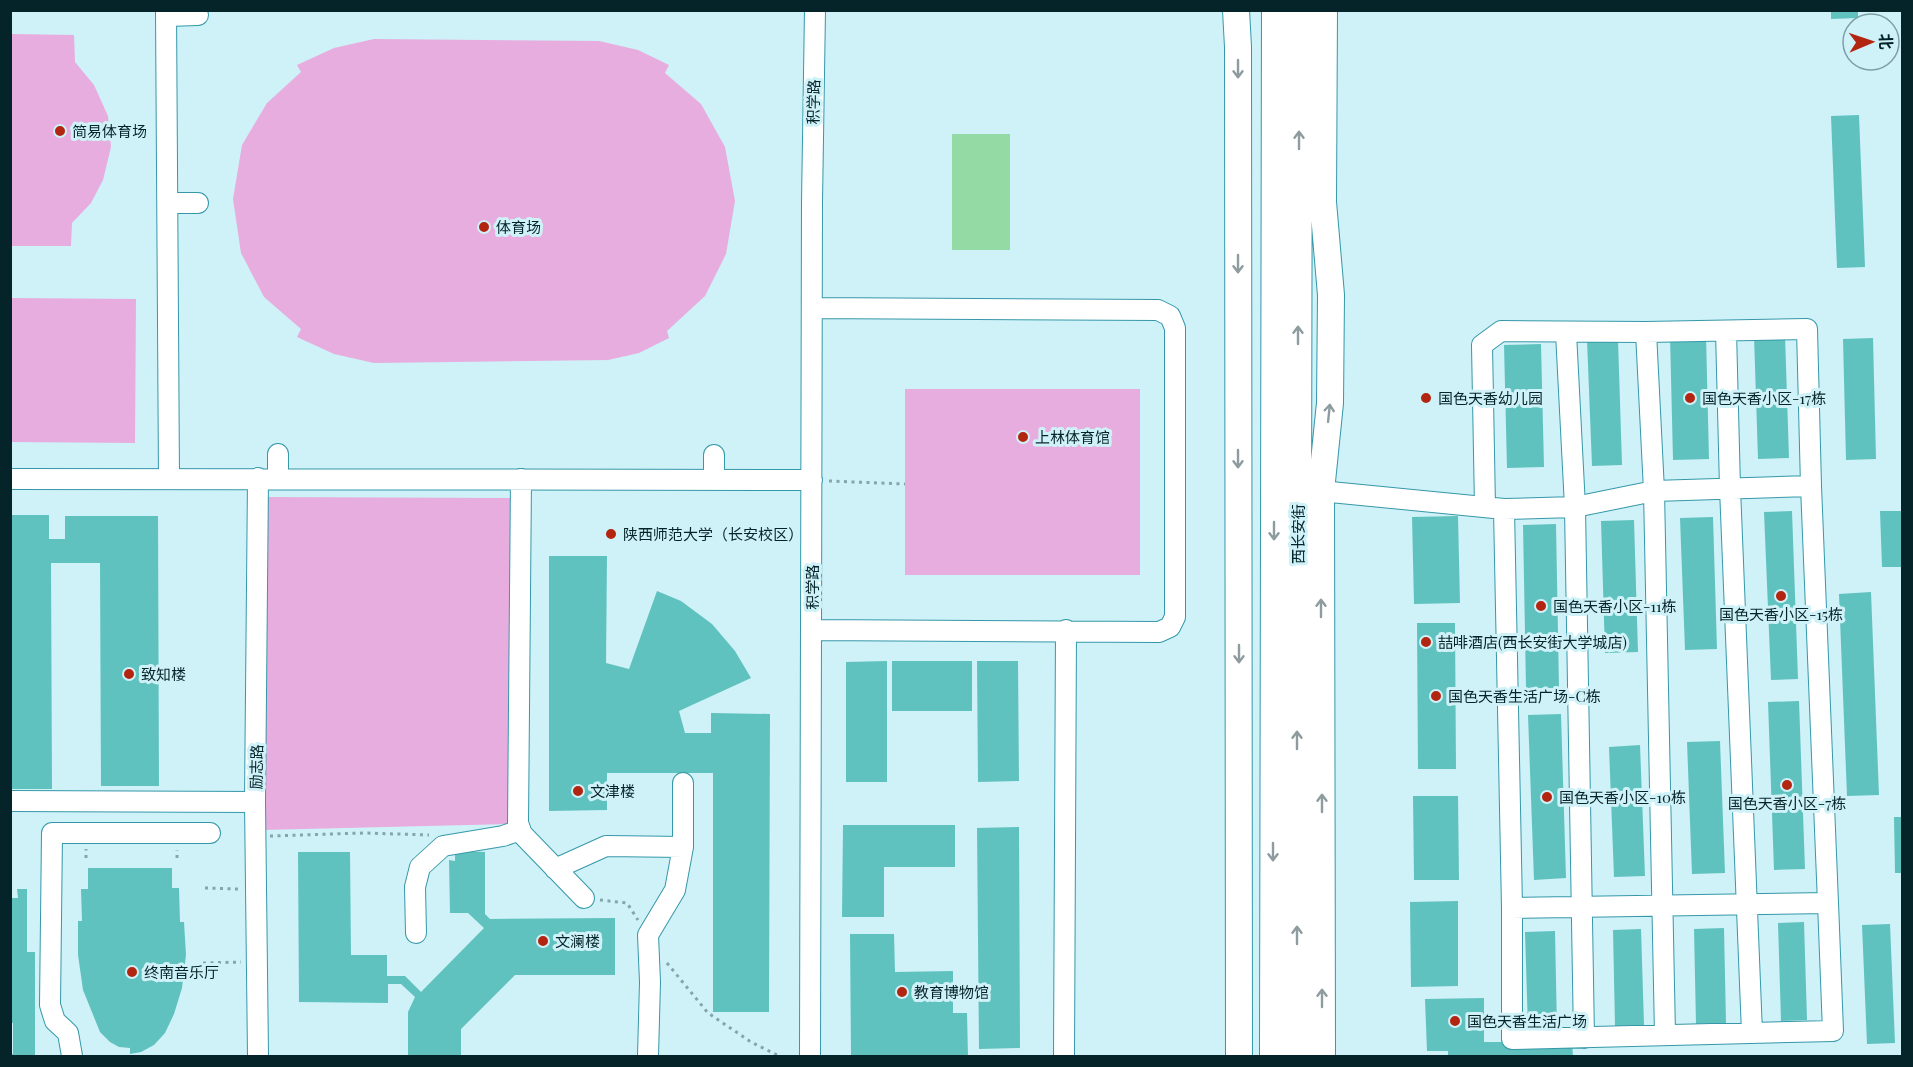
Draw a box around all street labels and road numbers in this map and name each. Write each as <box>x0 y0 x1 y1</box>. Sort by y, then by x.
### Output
street label: 积学路 <box>803 79 823 125</box>
street label: 西长安街 <box>1288 504 1308 564</box>
street label: 积学路 <box>802 564 822 610</box>
street label: 励志路 <box>246 744 266 790</box>

